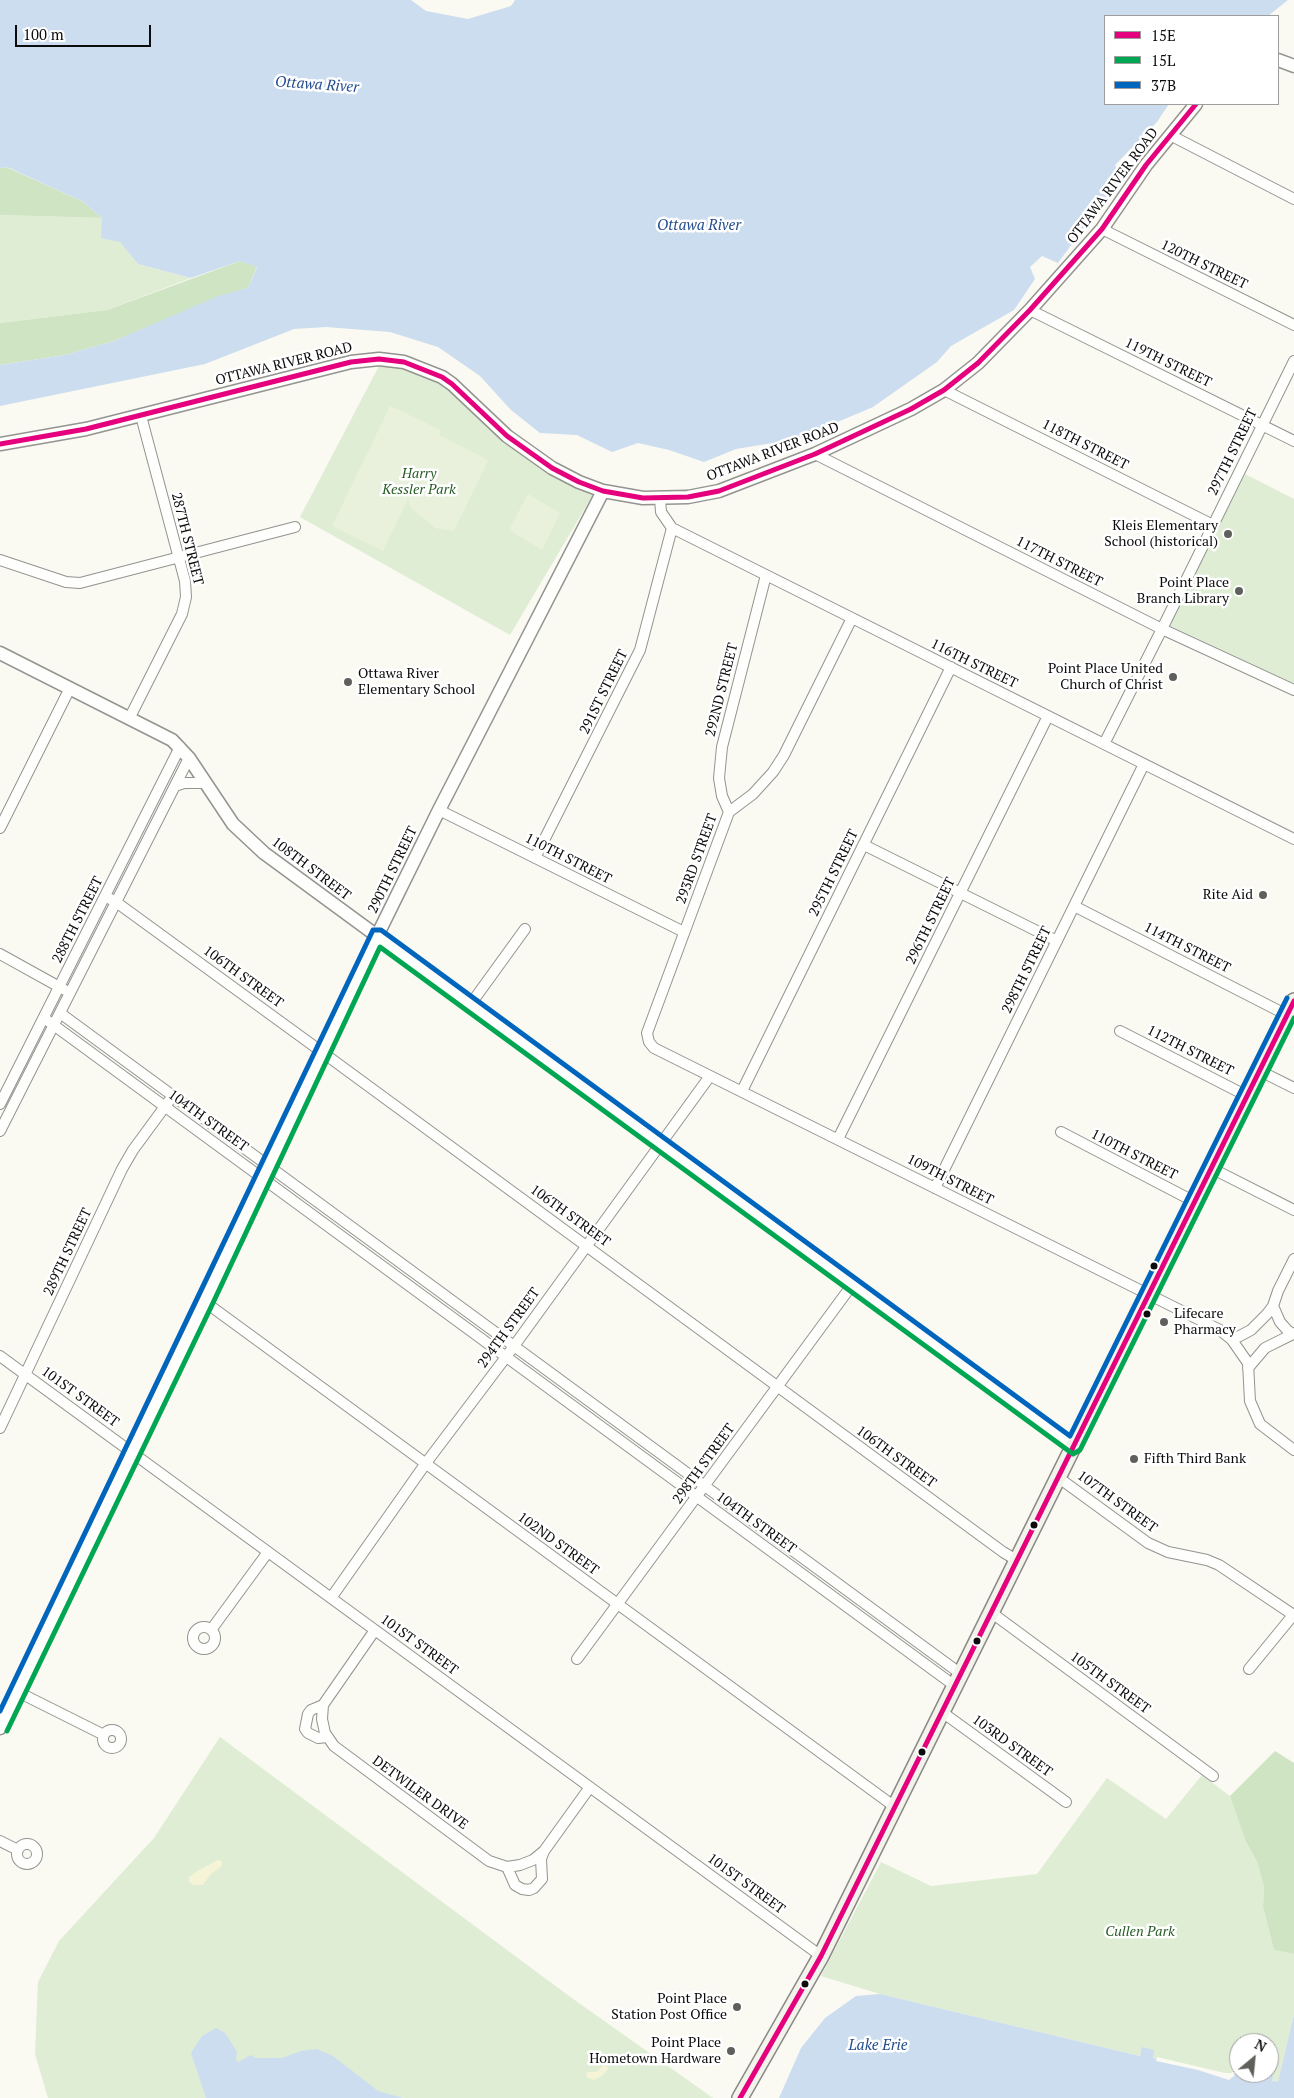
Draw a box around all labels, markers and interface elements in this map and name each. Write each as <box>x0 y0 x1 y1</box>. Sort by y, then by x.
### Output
scale bar <box>18 15 154 47</box>
legend <box>1104 15 1279 105</box>
text: 100 m <box>23 24 64 44</box>
text: 15E <box>1151 25 1176 45</box>
text: 15L <box>1151 50 1175 70</box>
water label: Ottawa River <box>274 73 360 97</box>
text: 37B <box>1151 75 1176 95</box>
street label: OTTAWA RIVER ROAD <box>1064 125 1162 247</box>
water label: Ottawa River <box>657 217 741 235</box>
street label: 120TH STREET <box>1158 237 1250 293</box>
street label: 119TH STREET <box>1122 335 1214 391</box>
street label: OTTAWA RIVER ROAD <box>214 339 354 389</box>
street label: 297TH STREET <box>1205 406 1261 498</box>
street label: 118TH STREET <box>1039 416 1131 474</box>
street label: OTTAWA RIVER ROAD <box>704 419 842 485</box>
park label: Harry Kessler Park <box>382 466 456 498</box>
street label: 287TH STREET <box>167 491 207 587</box>
place label: Kleis Elementary School (historical) <box>1104 518 1218 550</box>
marker: Kleis Elementary School (historical) <box>1222 528 1234 540</box>
street label: 117TH STREET <box>1013 533 1105 591</box>
place label: Point Place Branch Library <box>1137 575 1229 608</box>
marker: Point Place Branch Library <box>1233 585 1245 597</box>
street label: 116TH STREET <box>928 636 1020 692</box>
street label: 292ND STREET <box>702 641 742 739</box>
street label: 291ST STREET <box>576 647 632 737</box>
place label: Point Place United Church of Christ <box>1048 661 1163 694</box>
place label: Ottawa River Elementary School <box>358 666 475 699</box>
marker: Point Place United Church of Christ <box>1167 671 1179 683</box>
marker: Ottawa River Elementary School <box>342 676 354 688</box>
street label: 293RD STREET <box>673 812 721 906</box>
street label: 290TH STREET <box>365 824 421 916</box>
street label: 295TH STREET <box>806 827 862 919</box>
street label: 110TH STREET <box>522 830 614 888</box>
street label: 108TH STREET <box>268 834 354 904</box>
street label: 288TH STREET <box>49 874 107 966</box>
street label: 296TH STREET <box>903 875 959 967</box>
place label: Rite Aid <box>1203 887 1253 903</box>
marker: Rite Aid <box>1257 889 1269 901</box>
street label: 114TH STREET <box>1141 919 1233 977</box>
street label: 298TH STREET <box>999 924 1055 1016</box>
street label: 106TH STREET <box>200 942 286 1012</box>
street label: 112TH STREET <box>1144 1022 1236 1080</box>
street label: 104TH STREET <box>165 1086 251 1156</box>
street label: 110TH STREET <box>1088 1126 1180 1184</box>
street label: 109TH STREET <box>904 1151 996 1209</box>
street label: 106TH STREET <box>527 1181 613 1251</box>
street label: 289TH STREET <box>40 1206 96 1298</box>
unlabelled marker <box>1149 1261 1159 1271</box>
street label: 294TH STREET <box>474 1285 544 1371</box>
place label: Lifecare Pharmacy <box>1174 1306 1236 1338</box>
unlabelled marker <box>1142 1309 1152 1319</box>
marker: Lifecare Pharmacy <box>1158 1316 1170 1328</box>
street label: 101ST STREET <box>38 1363 122 1431</box>
street label: 298TH STREET <box>669 1421 739 1507</box>
street label: 106TH STREET <box>853 1422 939 1492</box>
place label: Fifth Third Bank <box>1144 1451 1246 1467</box>
marker: Fifth Third Bank <box>1128 1453 1140 1465</box>
street label: 107TH STREET <box>1074 1467 1160 1537</box>
street label: 104TH STREET <box>713 1488 799 1558</box>
street label: 102ND STREET <box>514 1509 602 1579</box>
unlabelled marker <box>1029 1520 1039 1530</box>
street label: 101ST STREET <box>377 1611 461 1679</box>
unlabelled marker <box>972 1636 982 1646</box>
street label: 105TH STREET <box>1067 1648 1153 1718</box>
street label: 103RD STREET <box>969 1711 1055 1781</box>
unlabelled marker <box>917 1747 927 1757</box>
street label: DETWILER DRIVE <box>369 1753 471 1833</box>
street label: 101ST STREET <box>704 1850 788 1918</box>
park label: Cullen Park <box>1105 1924 1175 1940</box>
unlabelled marker <box>800 1979 810 1989</box>
place label: Point Place Station Post Office <box>611 1991 727 2024</box>
marker: Point Place Station Post Office <box>731 2001 743 2013</box>
north arrow <box>1229 2033 1279 2083</box>
text: N <box>1252 2034 1270 2056</box>
place label: Point Place Hometown Hardware <box>589 2035 721 2068</box>
water label: Lake Erie <box>849 2037 907 2055</box>
marker: Point Place Hometown Hardware <box>725 2045 737 2057</box>

